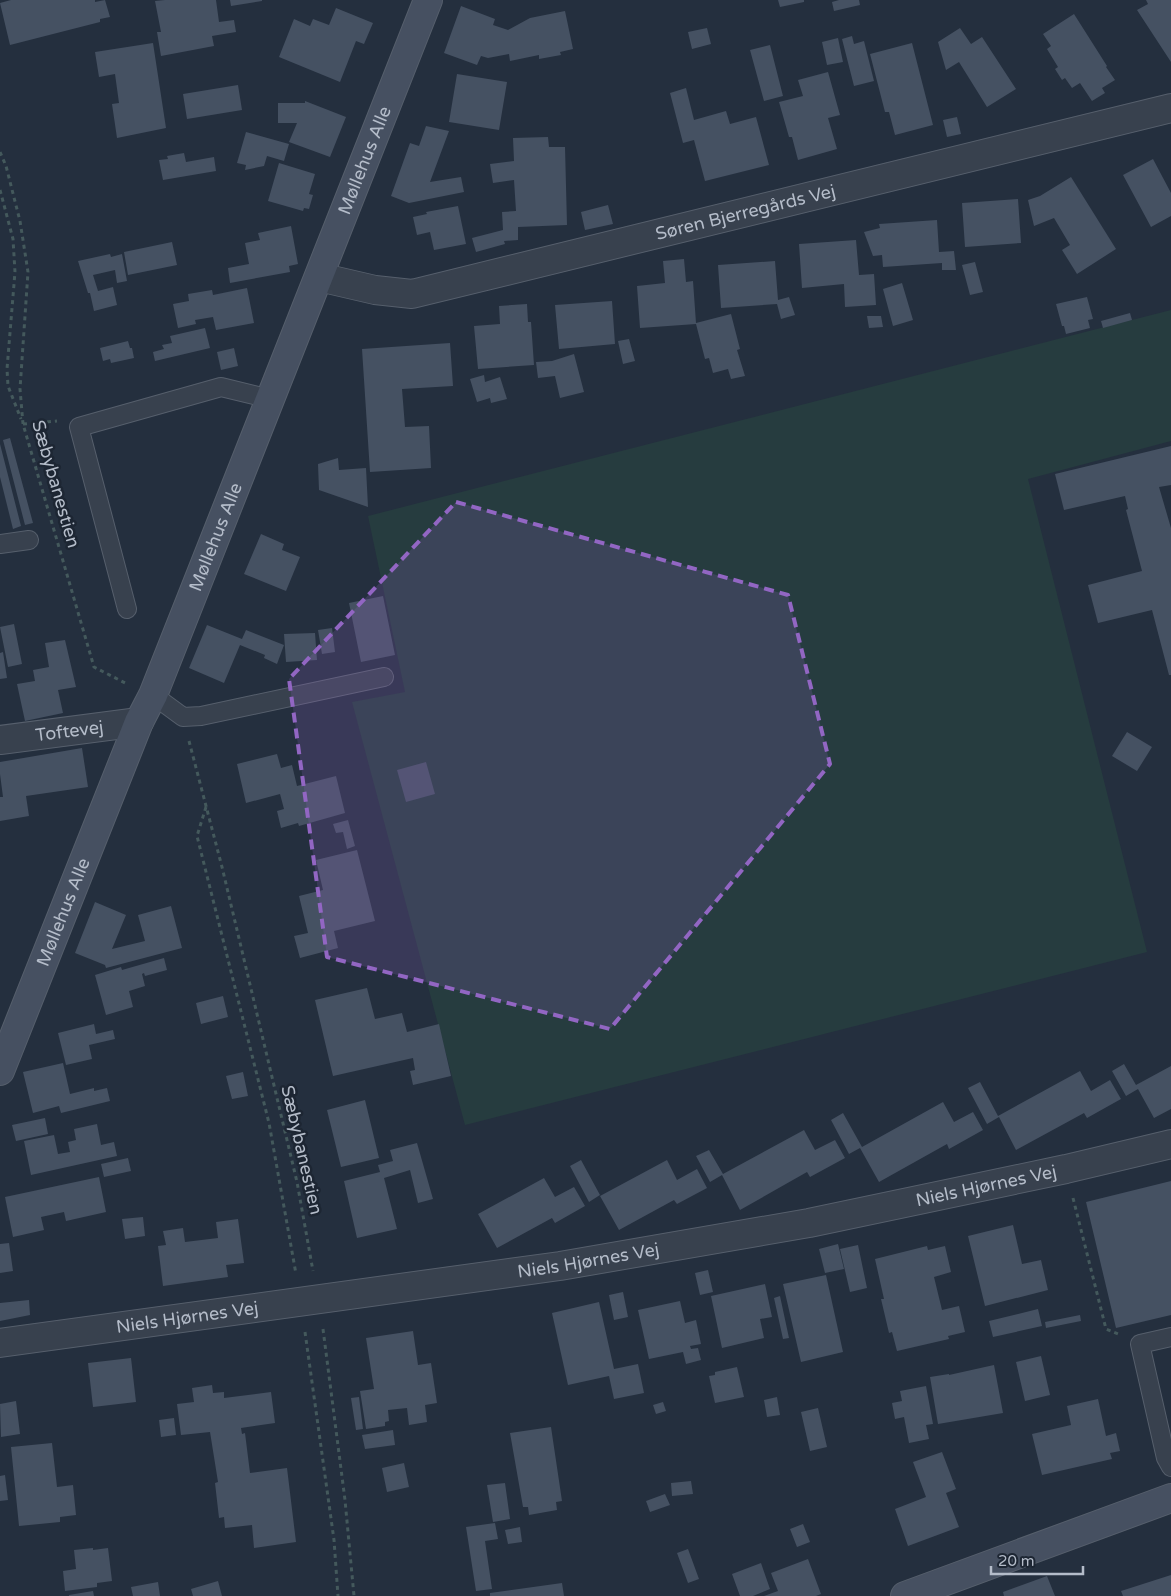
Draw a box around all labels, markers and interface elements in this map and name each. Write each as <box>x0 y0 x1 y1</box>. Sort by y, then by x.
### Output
street label: Møllehus Alle <box>333 103 396 218</box>
street label: Søren Bjerregårds Vej <box>653 180 838 245</box>
street label: Sæbybanestien <box>27 417 85 551</box>
street label: Møllehus Alle <box>184 480 247 594</box>
street label: Toftevej <box>34 716 105 746</box>
street label: Møllehus Alle <box>32 855 95 970</box>
street label: Sæbybanestien <box>276 1083 328 1217</box>
street label: Niels Hjørnes Vej <box>914 1160 1059 1211</box>
street label: Niels Hjørnes Vej <box>516 1238 661 1283</box>
street label: Niels Hjørnes Vej <box>115 1297 260 1338</box>
scale bar <box>991 1544 1084 1576</box>
text: 20 m <box>998 1552 1035 1570</box>

